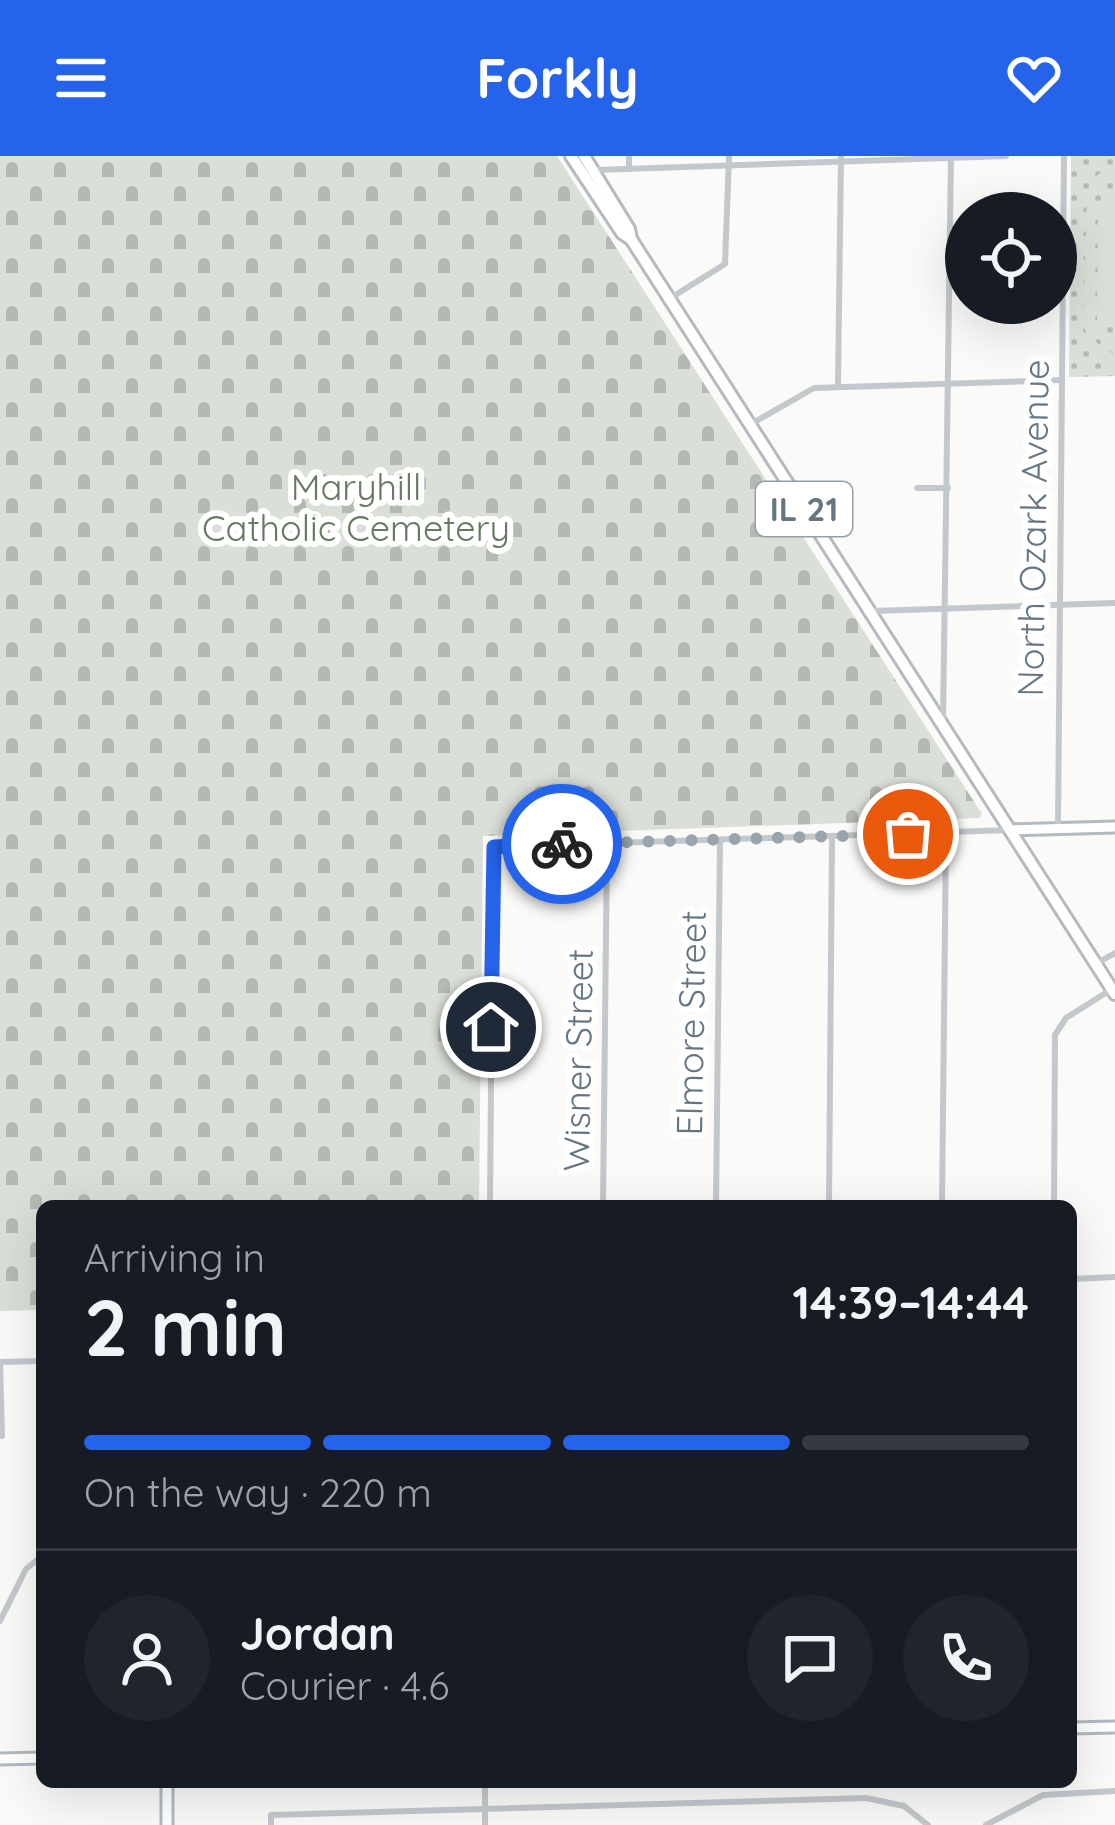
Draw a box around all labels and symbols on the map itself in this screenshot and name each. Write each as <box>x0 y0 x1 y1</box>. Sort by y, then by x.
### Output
street label: North Ozark Avenue <box>1007 359 1058 697</box>
park label: Maryhill Catholic Cemetery <box>202 464 510 550</box>
road number: IL 21 <box>756 482 852 536</box>
pin <box>857 783 959 885</box>
courier <box>502 784 622 904</box>
street label: Elmore Street <box>666 910 715 1136</box>
street label: Wisner Street <box>553 948 602 1172</box>
pin <box>440 976 542 1078</box>

